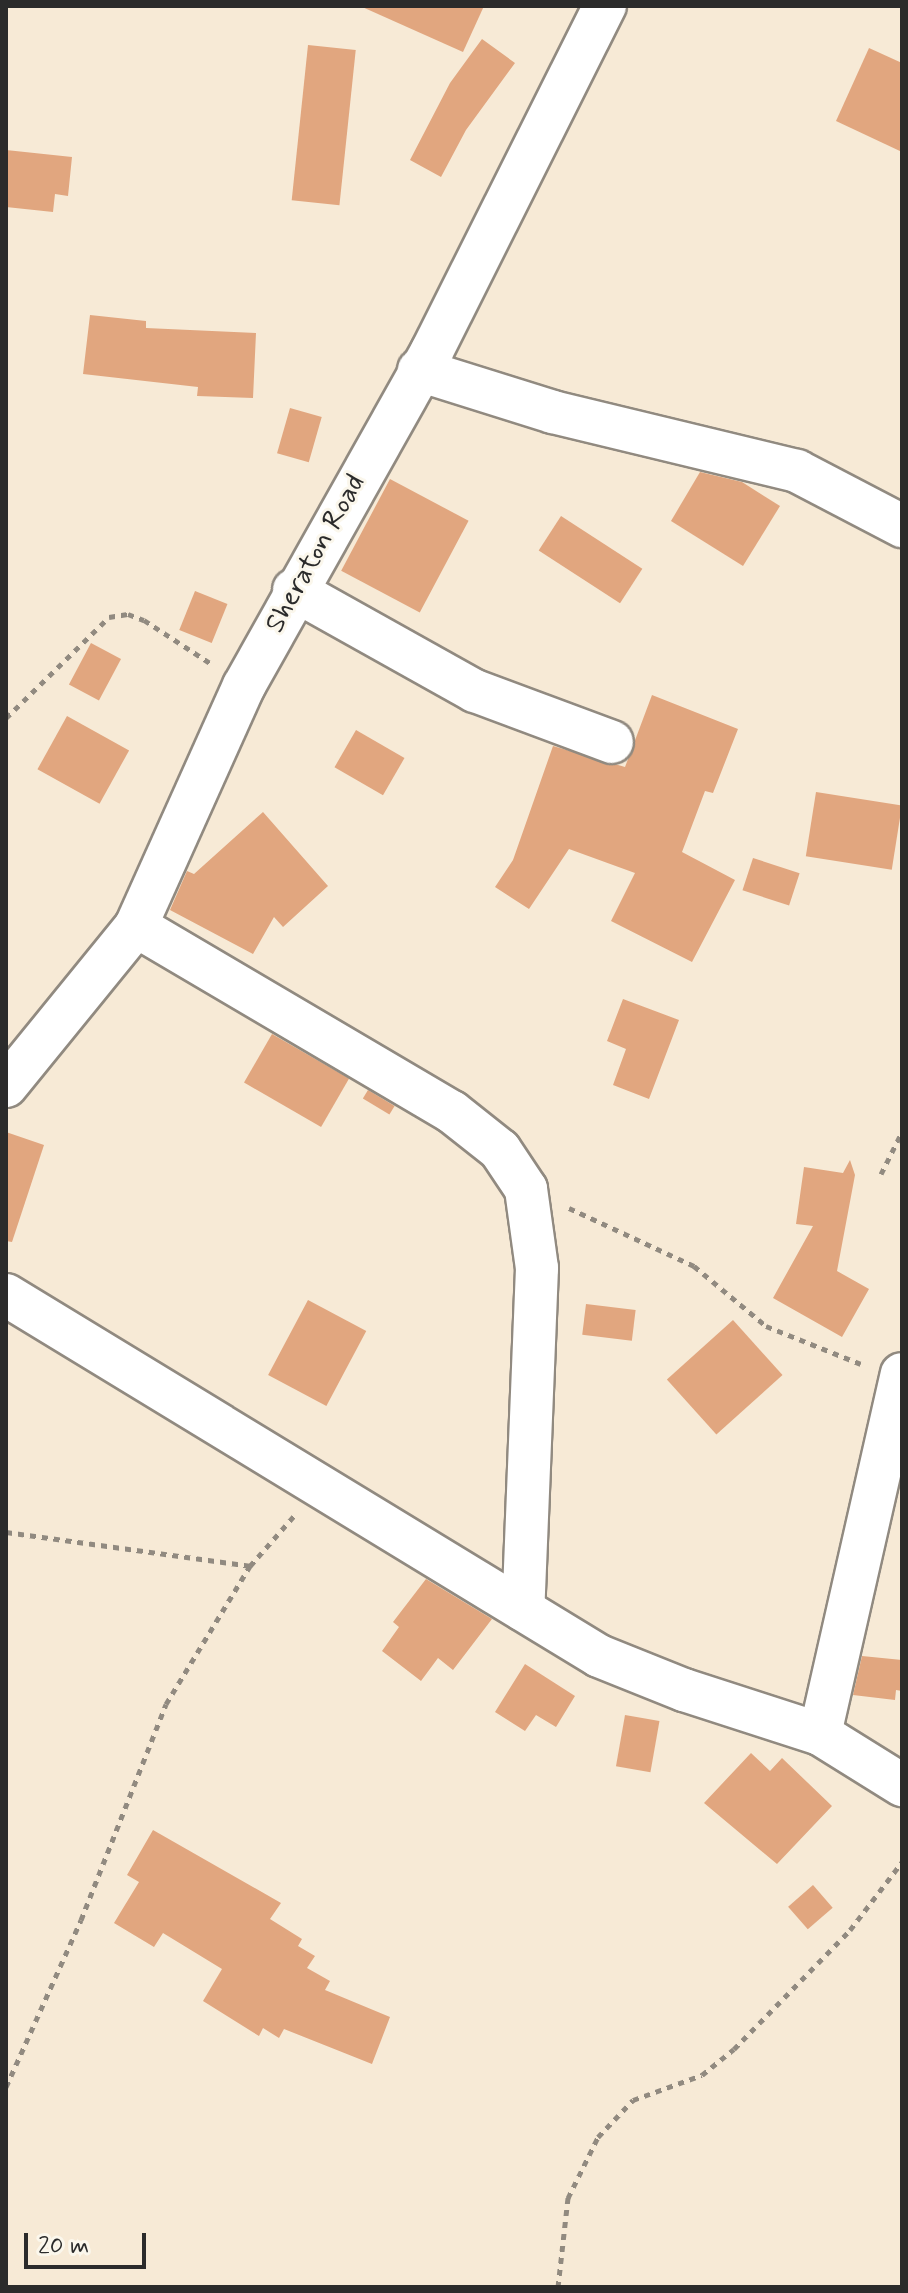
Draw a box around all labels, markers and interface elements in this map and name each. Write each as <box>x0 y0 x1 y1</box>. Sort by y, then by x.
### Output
street label: Sheraton Road <box>259 470 373 638</box>
scale bar <box>28 2217 150 2267</box>
text: 20 m <box>38 2231 89 2262</box>

